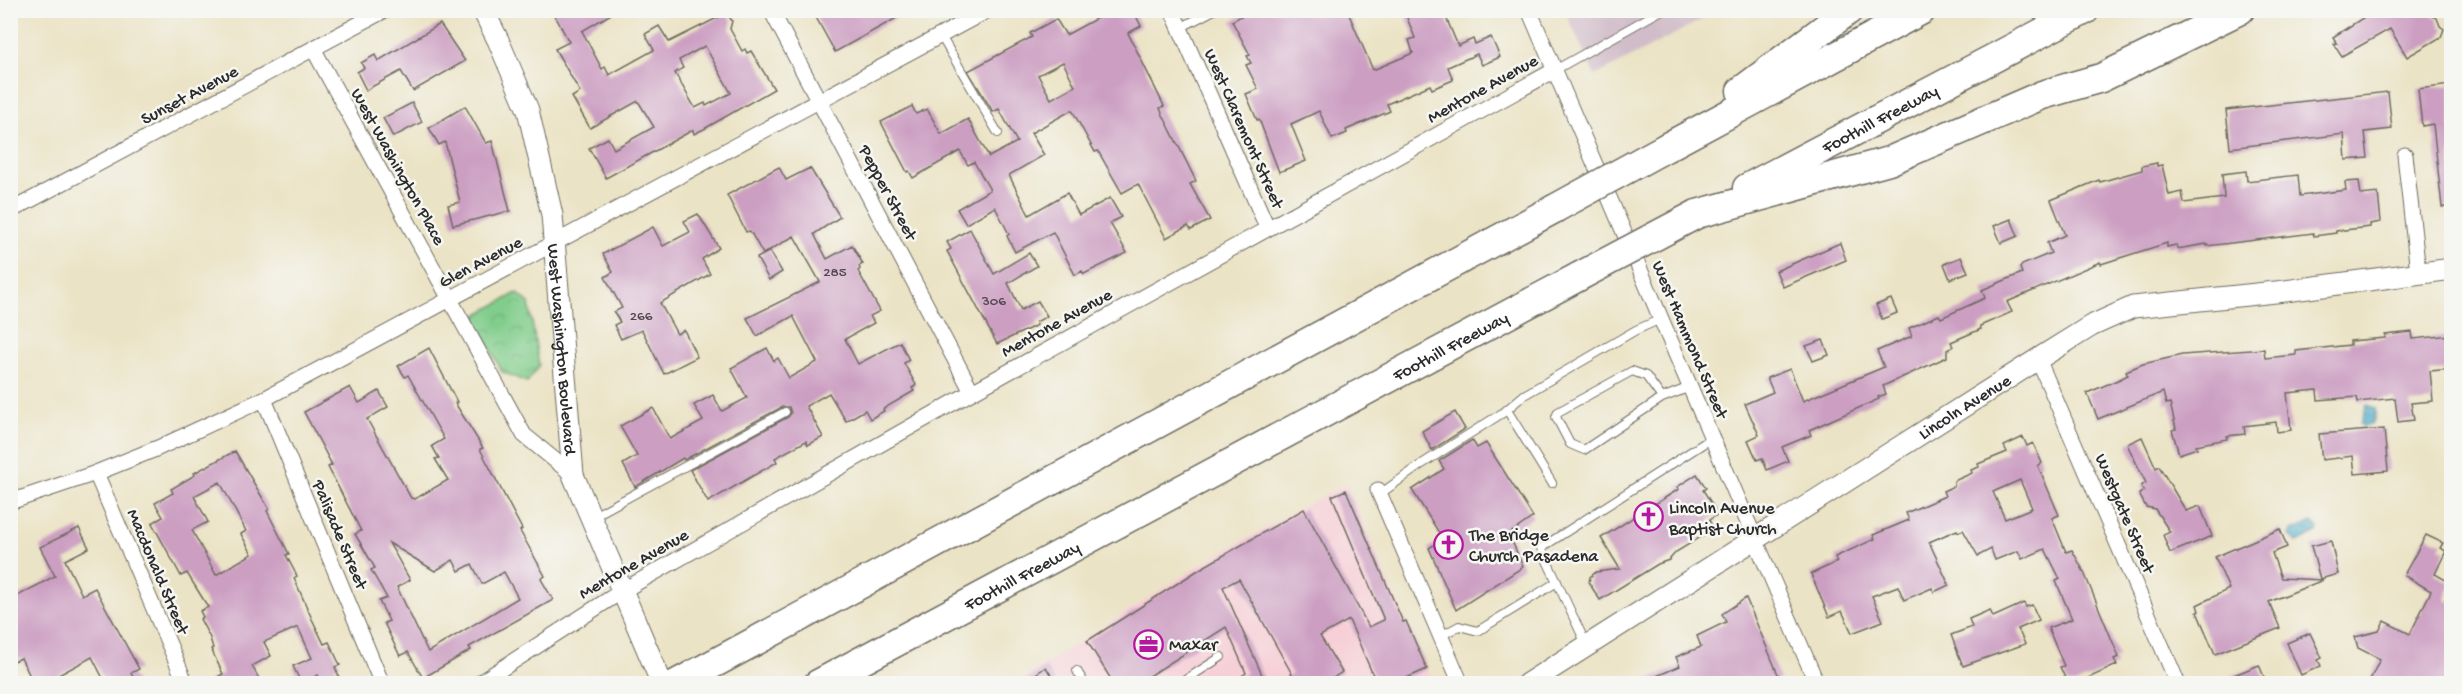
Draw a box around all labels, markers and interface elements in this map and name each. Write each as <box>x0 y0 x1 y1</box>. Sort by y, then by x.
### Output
street label: West Claremont Street <box>1198 46 1288 214</box>
street label: Mentone Avenue <box>1424 51 1543 129</box>
street label: Sunset Avenue <box>138 61 243 131</box>
street label: Foothill Freeway <box>1818 81 1943 160</box>
street label: West Washington Place <box>345 85 449 250</box>
street label: Pepper Street <box>852 141 921 246</box>
street label: Glen Avenue <box>436 232 527 294</box>
street label: West Washington Boulevard <box>541 243 579 457</box>
street label: West Hammond Street <box>1646 258 1732 424</box>
house number: 285 <box>823 264 847 282</box>
street label: Mentone Avenue <box>998 285 1117 363</box>
house number: 306 <box>981 293 1006 311</box>
house number: 266 <box>630 308 653 326</box>
street label: Foothill Freeway <box>1389 308 1513 388</box>
street label: Lincoln Avenue <box>1915 371 2016 445</box>
street label: Westgate Street <box>2089 451 2159 578</box>
street label: Palisade Street <box>306 476 372 594</box>
place label: Lincoln Avenue Baptist Church <box>1668 499 1777 541</box>
church icon: Lincoln Avenue Baptist Church <box>1632 501 1664 533</box>
street label: Macdonald Street <box>121 506 193 639</box>
street label: Mentone Avenue <box>576 525 693 605</box>
place label: The Bridge Church Pasadena <box>1468 526 1599 568</box>
church icon: The Bridge Church Pasadena <box>1432 528 1464 560</box>
street label: Foothill Freeway <box>961 538 1084 617</box>
office icon: Maxar <box>1132 628 1164 660</box>
place label: Maxar <box>1169 636 1219 657</box>

